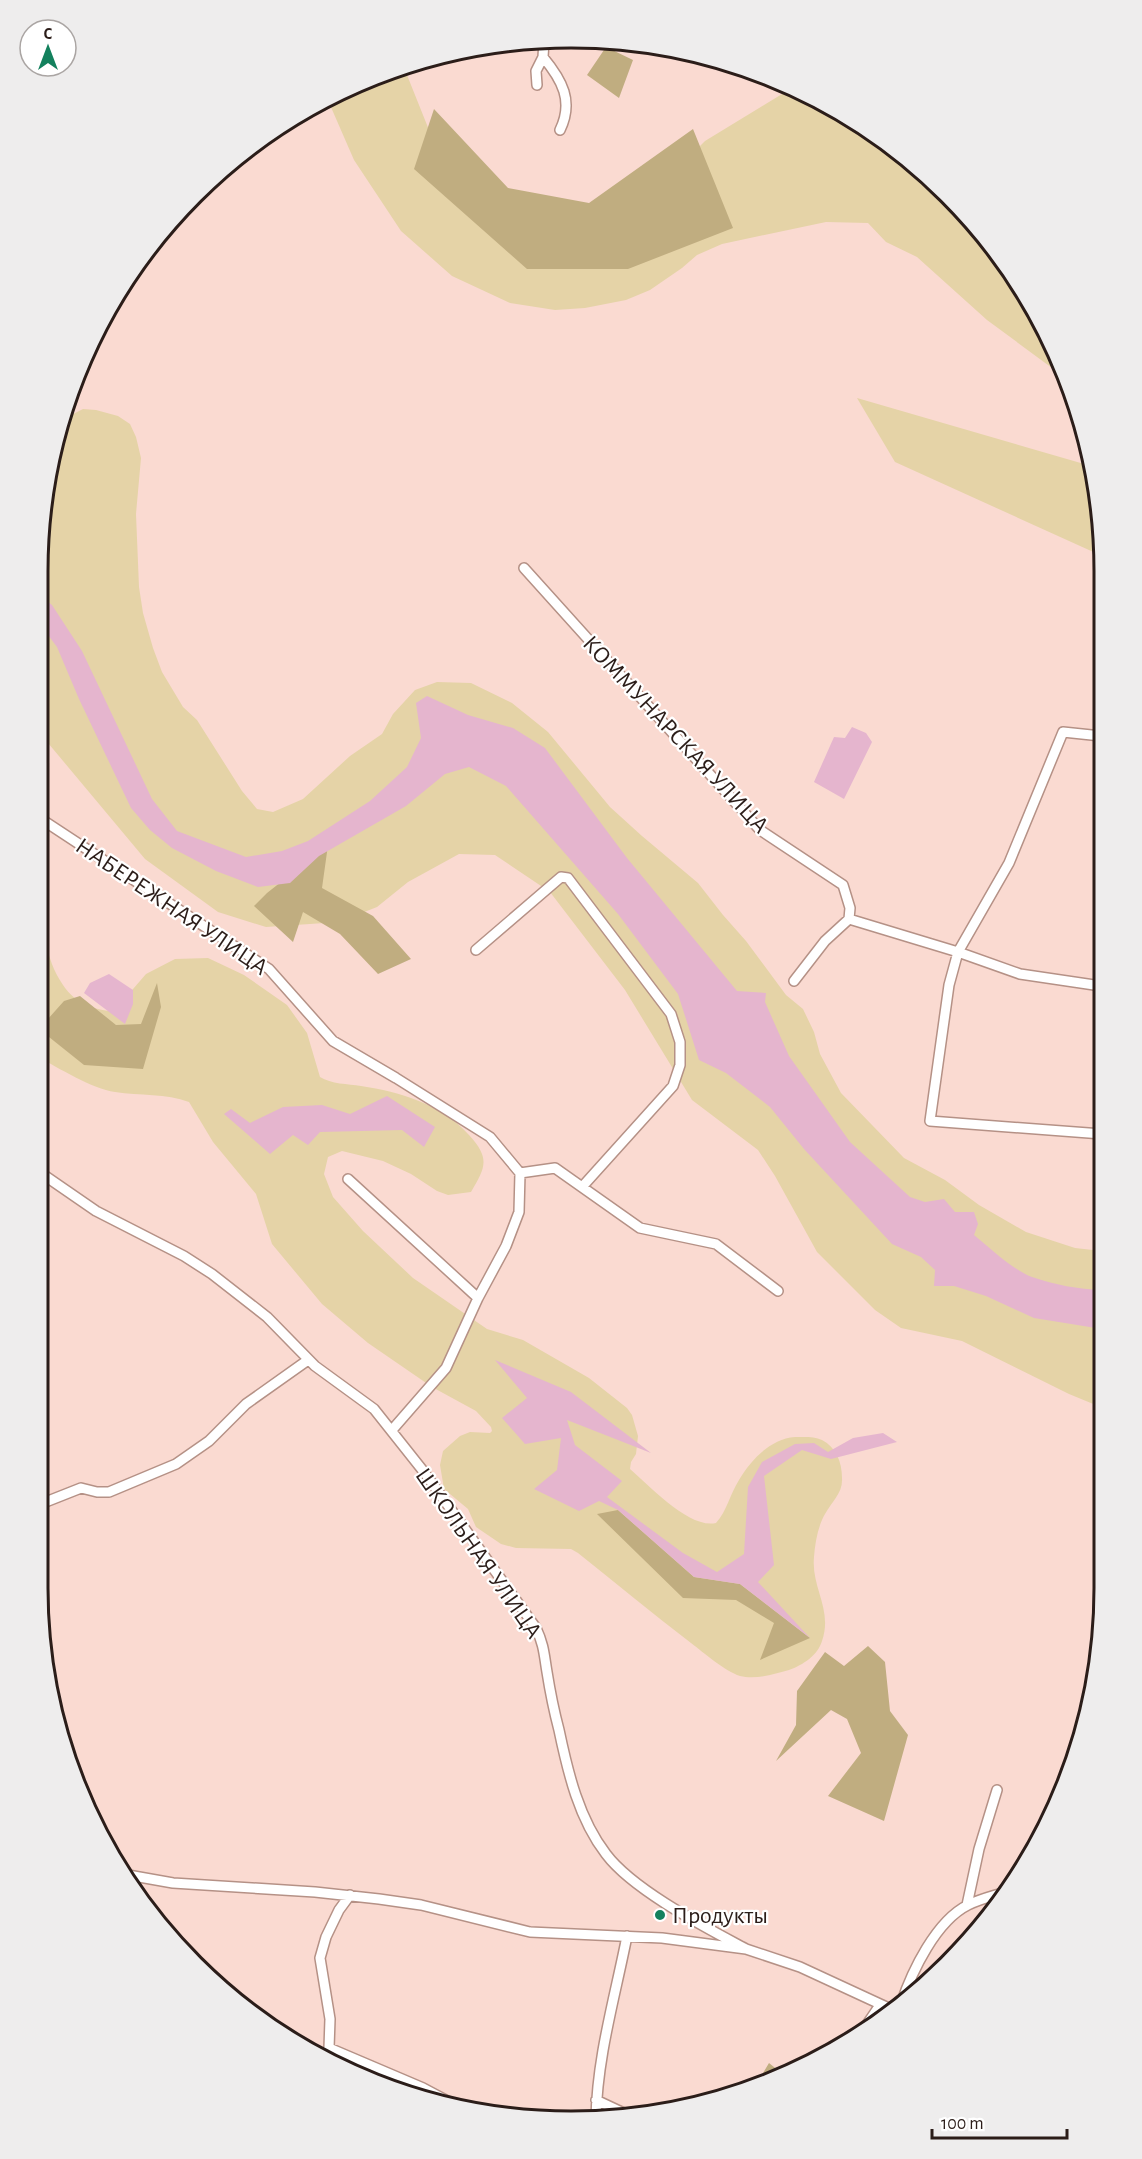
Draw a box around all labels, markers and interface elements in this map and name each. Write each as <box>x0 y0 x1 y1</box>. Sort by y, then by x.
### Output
north arrow <box>18 18 78 78</box>
text: С <box>44 26 53 42</box>
street label: КОММУНАРСКАЯ УЛИЦА <box>578 631 773 838</box>
street label: НАБЕРЕЖНАЯ УЛИЦА <box>71 834 272 980</box>
street label: ШКОЛЬНАЯ УЛИЦА <box>410 1464 546 1643</box>
place label: Продукты <box>672 1904 768 1928</box>
marker: Продукты <box>653 1908 667 1922</box>
scale bar <box>932 2102 1067 2140</box>
text: 100 m <box>941 2115 984 2133</box>

